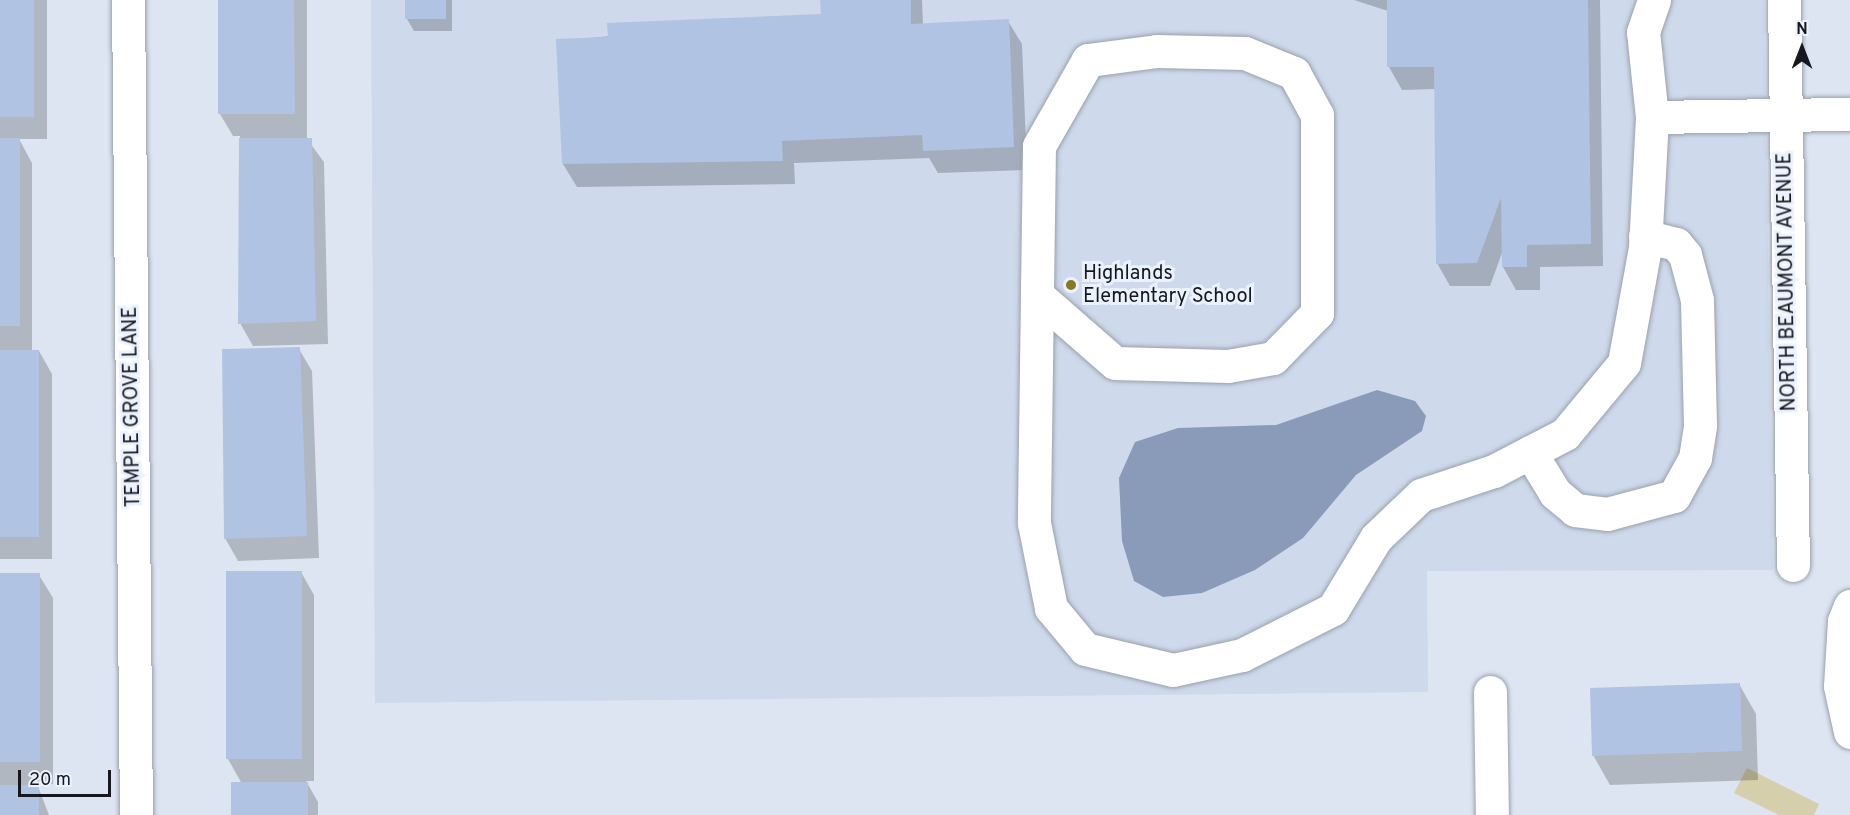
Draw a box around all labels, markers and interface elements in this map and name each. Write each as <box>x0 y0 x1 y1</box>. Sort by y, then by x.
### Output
north arrow <box>1772 18 1832 78</box>
text: N <box>1796 20 1808 40</box>
street label: NORTH BEAUMONT AVENUE <box>1774 152 1802 412</box>
place label: Highlands Elementary School <box>1083 262 1253 309</box>
marker: Highlands Elementary School <box>1064 278 1078 292</box>
street label: TEMPLE GROVE LANE <box>119 306 147 508</box>
scale bar <box>21 758 114 796</box>
text: 20 m <box>29 769 71 792</box>

